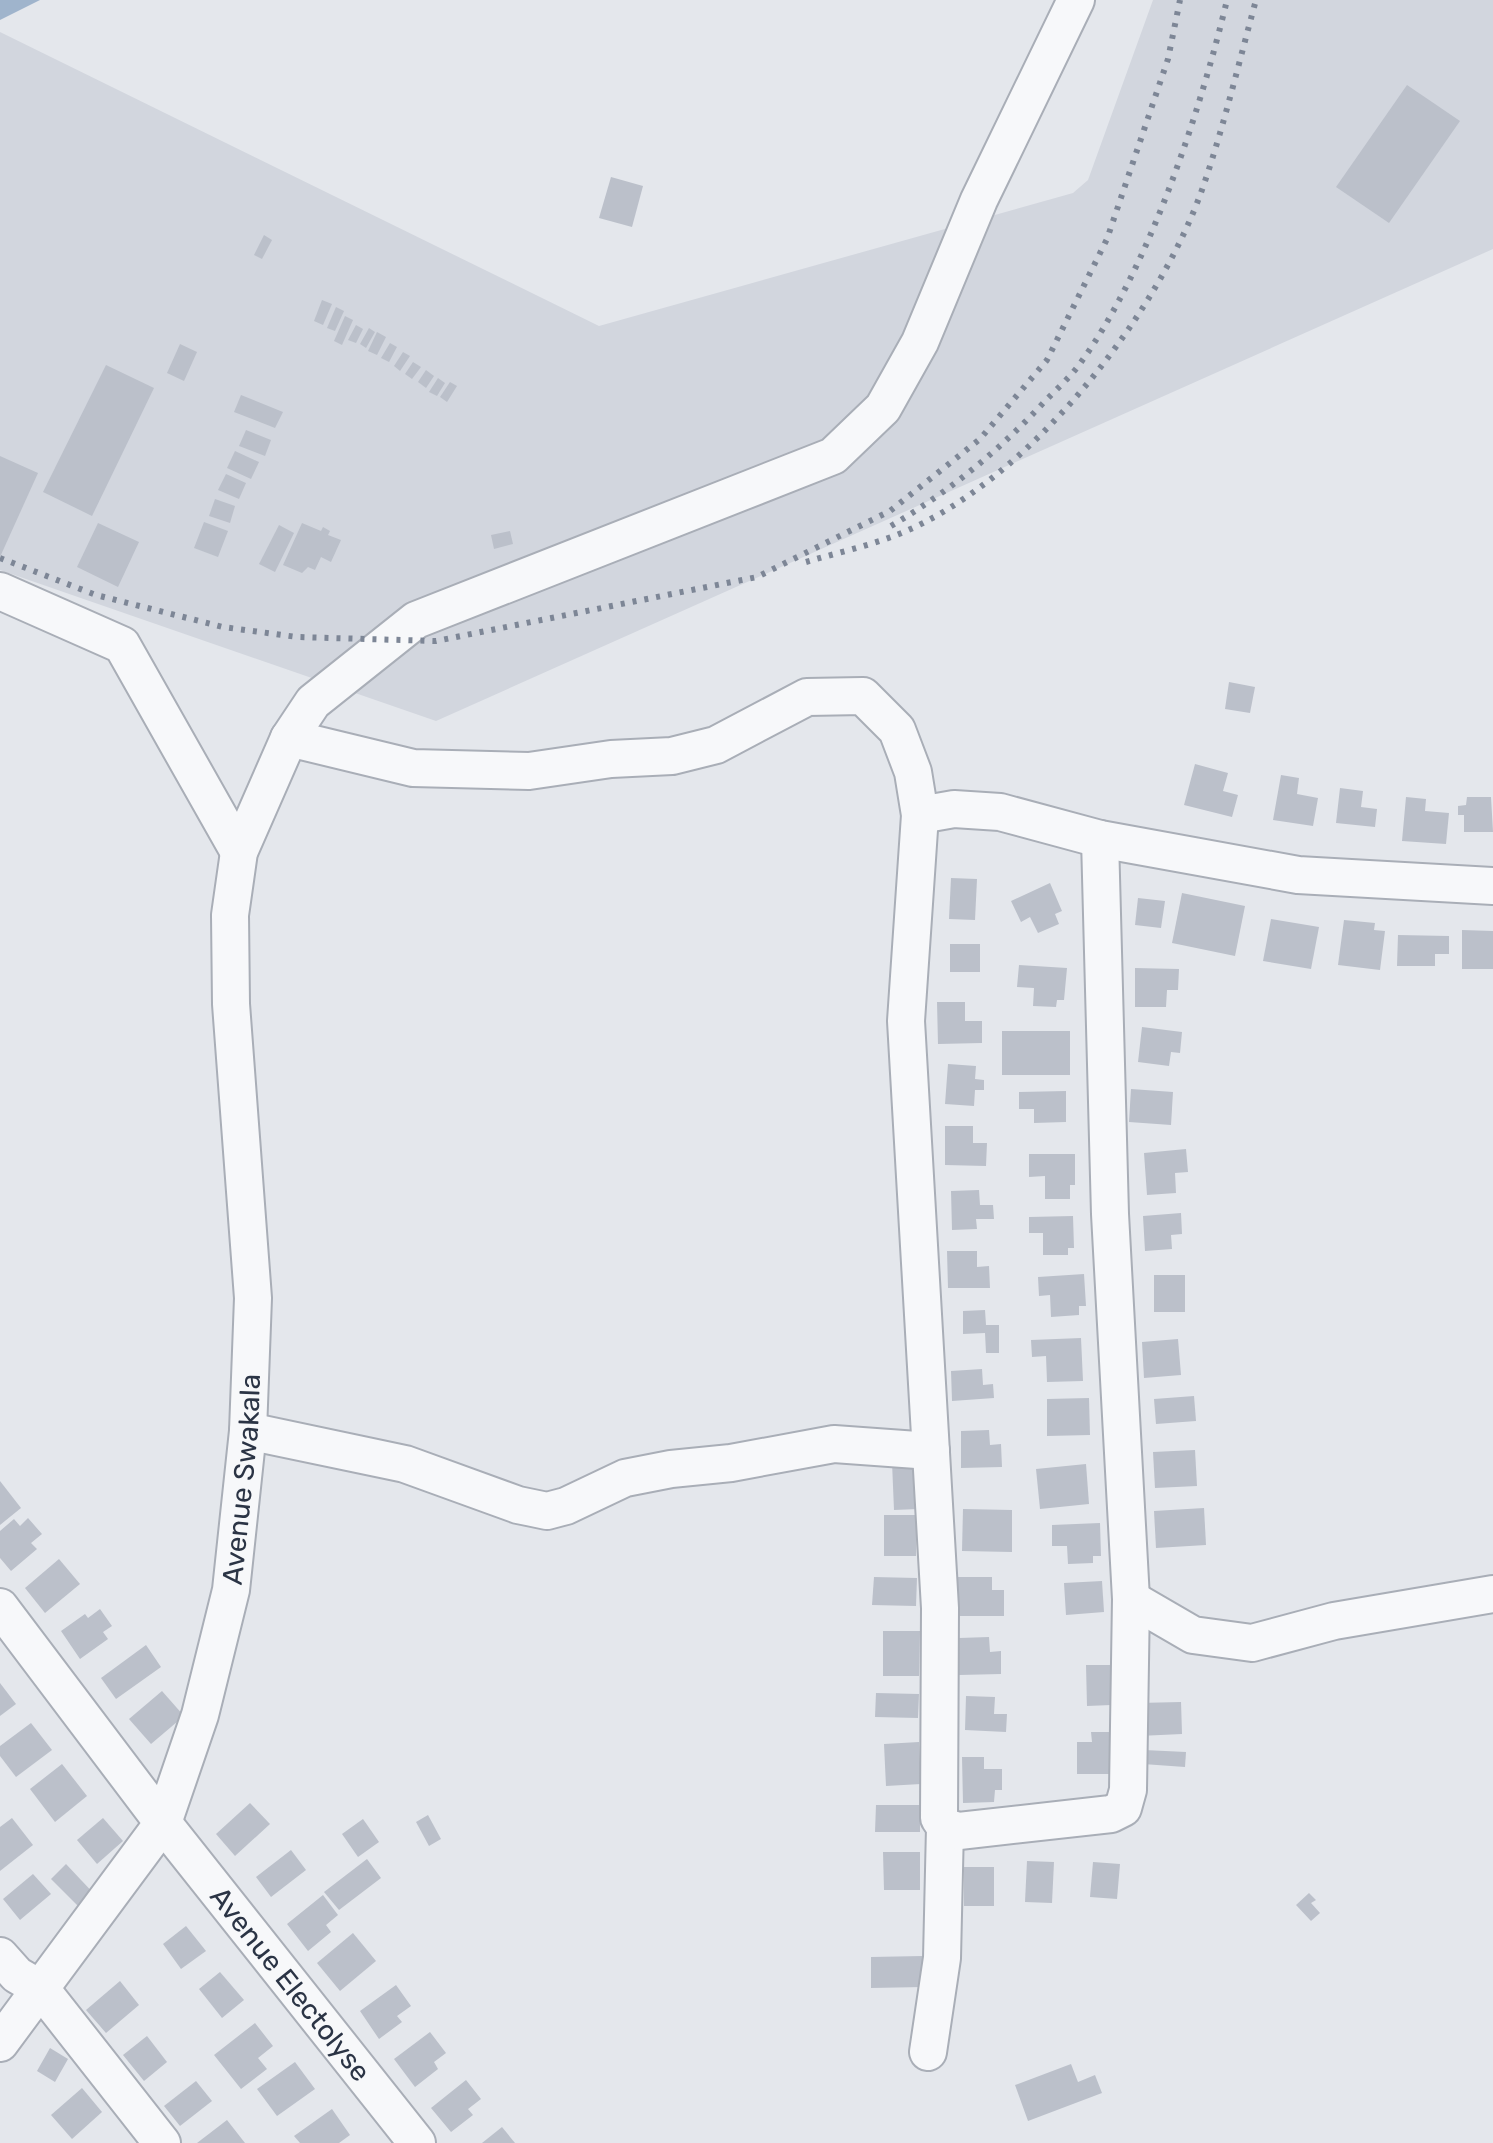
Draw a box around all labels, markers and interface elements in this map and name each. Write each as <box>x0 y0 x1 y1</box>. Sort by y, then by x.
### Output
street label: Avenue Swakala <box>215 1373 267 1586</box>
street label: Avenue Electolyse <box>204 1880 378 2088</box>

